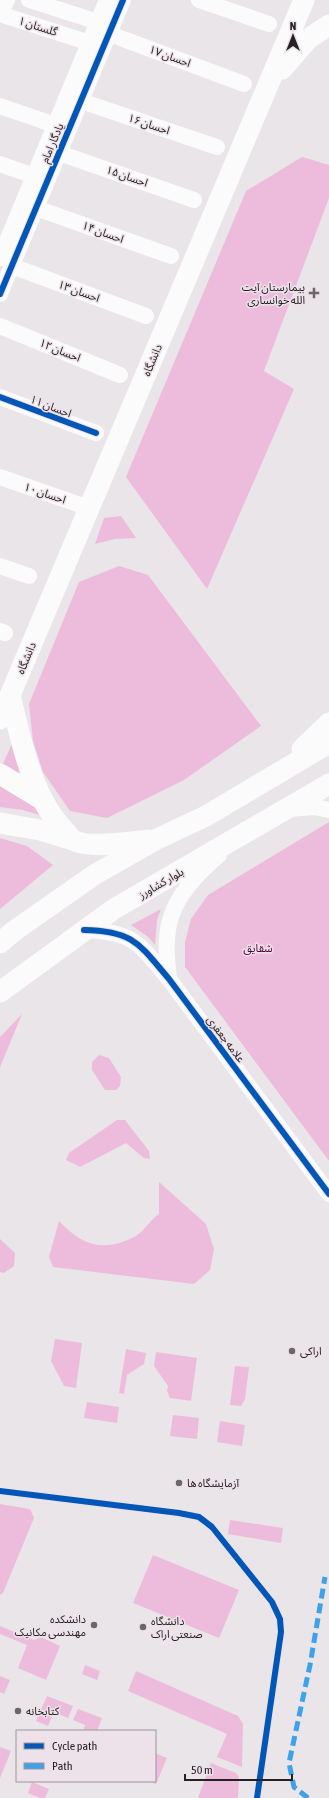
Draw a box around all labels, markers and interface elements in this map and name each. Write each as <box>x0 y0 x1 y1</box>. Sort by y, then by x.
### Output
street label: گلستان ۱ <box>17 14 59 39</box>
north arrow <box>273 16 313 56</box>
text: N <box>290 20 296 32</box>
street label: احسان ۱۷ <box>147 43 192 70</box>
street label: احسان ۱۶ <box>126 112 171 137</box>
street label: یادگار امام <box>38 121 68 165</box>
street label: احسان ۱۵ <box>104 163 149 190</box>
street label: احسان ۱۴ <box>80 219 125 246</box>
street label: احسان ۱۳ <box>56 278 101 305</box>
place label: بیمارستان آیت الله خوانساری <box>242 281 305 307</box>
marker: بیمارستان آیت الله خوانساری <box>308 287 320 299</box>
street label: احسان ۱۲ <box>37 336 82 365</box>
street label: دانشگاه <box>140 342 164 378</box>
street label: احسان ۱۱ <box>28 393 73 420</box>
street label: احسان ۱۰ <box>22 480 67 507</box>
street label: دانشگاه <box>14 640 38 676</box>
street label: بلوار کشاورز <box>136 865 186 902</box>
park label: شقایق <box>243 942 273 955</box>
street label: علامه جعفری <box>204 1013 248 1066</box>
place label: اراکی <box>300 1345 322 1358</box>
marker: اراکی <box>287 1346 297 1356</box>
place label: آزمایشگاه ها <box>187 1477 240 1490</box>
marker: آزمایشگاه ها <box>174 1478 184 1488</box>
place label: دانشکده مهندسی مکانیک <box>14 1613 86 1639</box>
place label: دانشگاه صنعتی اراک <box>151 1615 203 1641</box>
marker: دانشکده مهندسی مکانیک <box>89 1620 99 1630</box>
marker: دانشگاه صنعتی اراک <box>138 1622 148 1632</box>
place label: کتابخانه <box>26 1705 60 1718</box>
marker: کتابخانه <box>13 1706 23 1716</box>
legend <box>16 1730 156 1782</box>
text: Cycle path <box>52 1739 97 1753</box>
scale bar <box>185 1756 292 1782</box>
text: Path <box>52 1759 73 1773</box>
text: 50 m <box>191 1763 213 1777</box>

